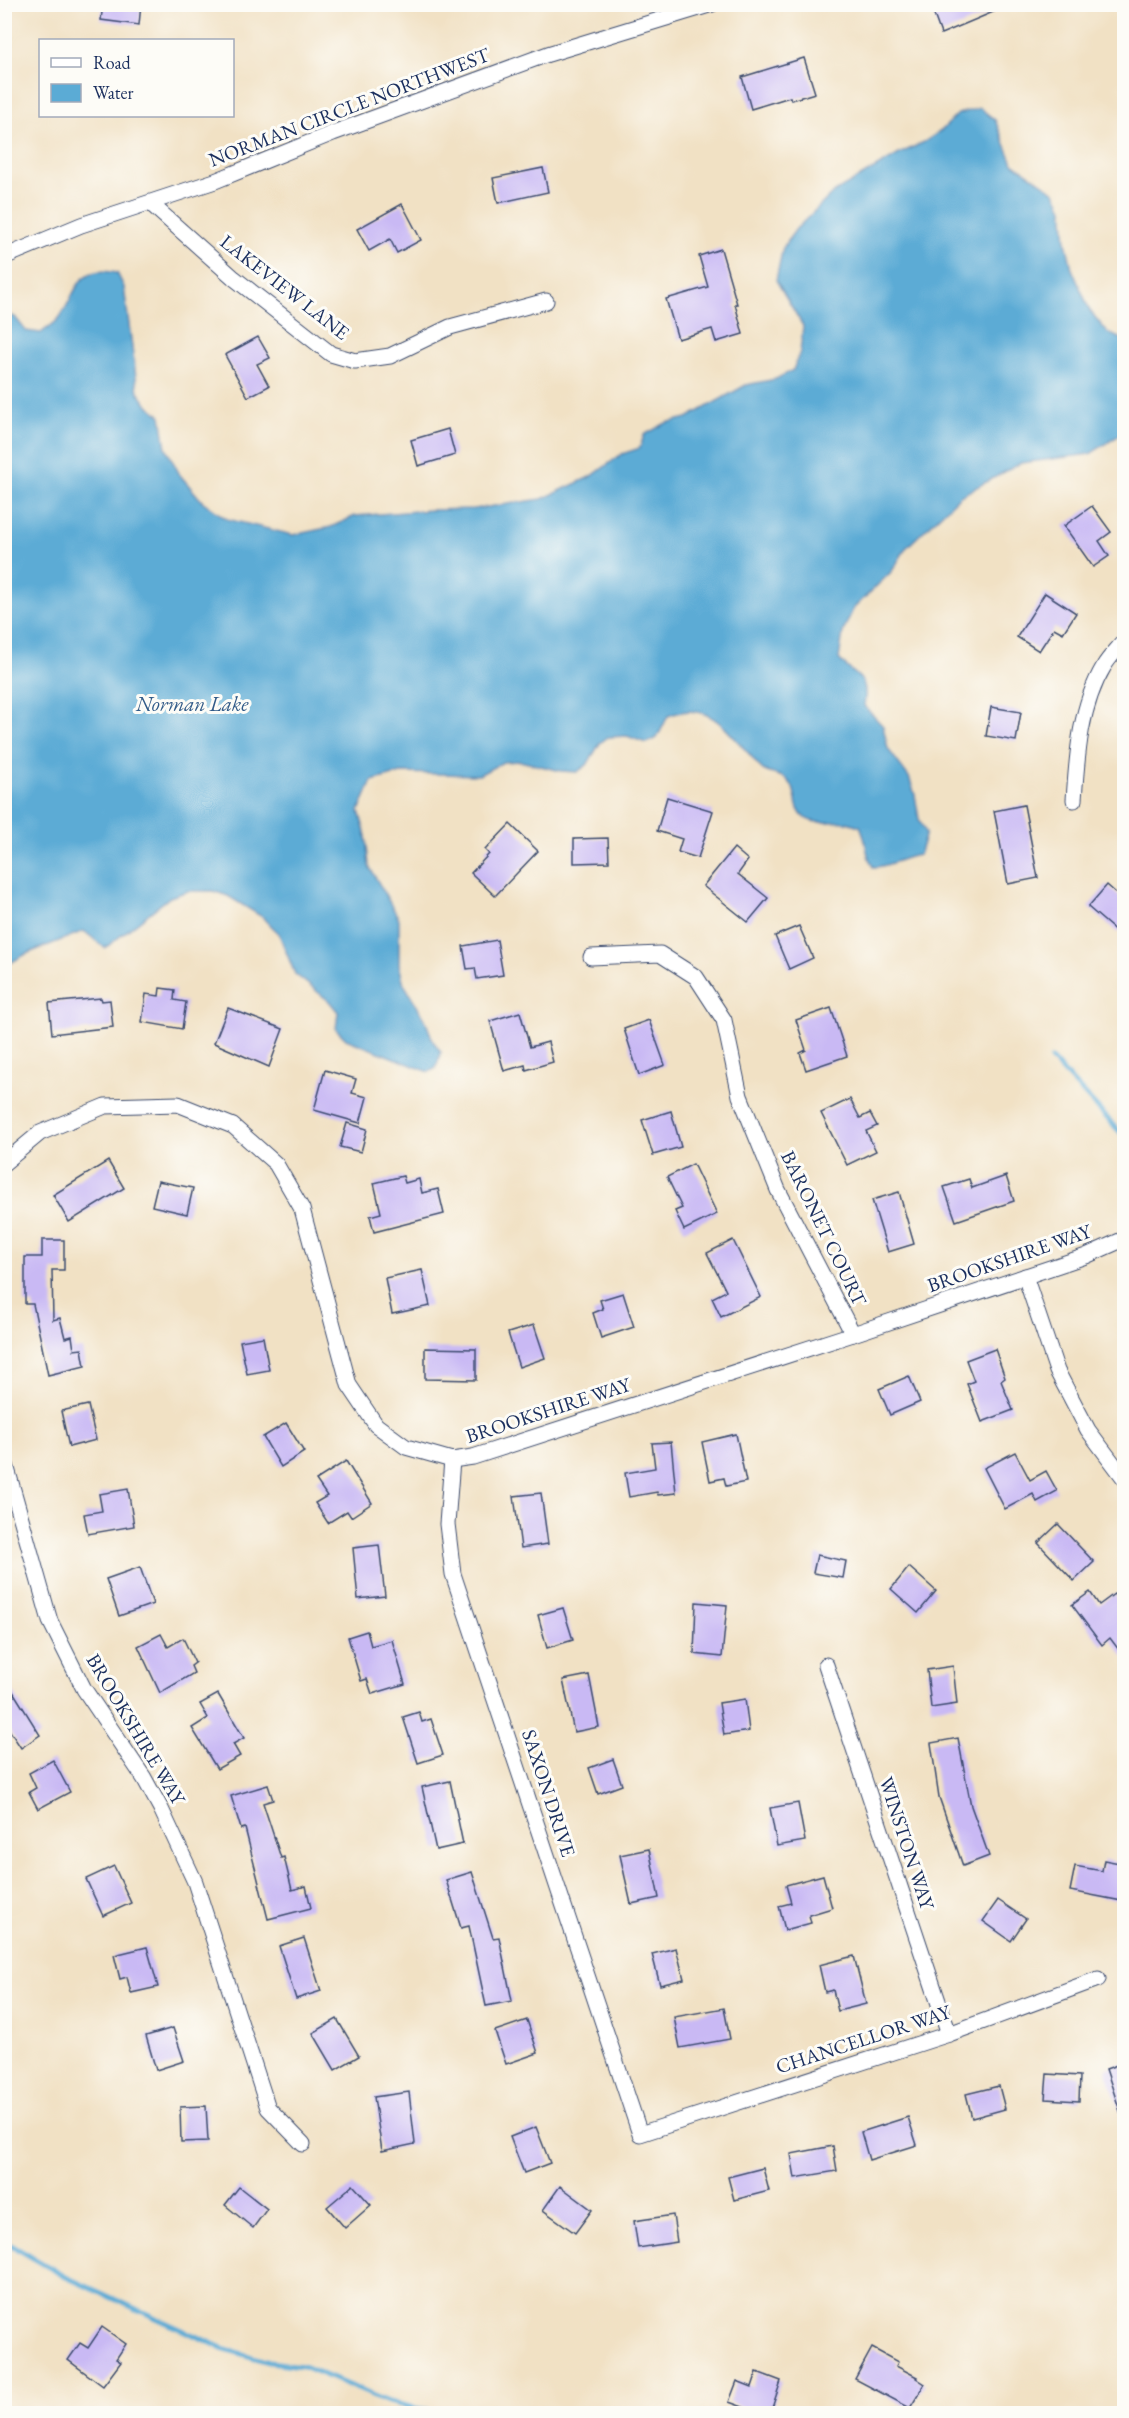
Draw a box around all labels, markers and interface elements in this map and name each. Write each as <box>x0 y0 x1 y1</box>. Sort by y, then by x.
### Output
legend <box>39 39 234 117</box>
street label: NORMAN CIRCLE NORTHWEST <box>205 41 494 173</box>
text: Road <box>93 51 132 74</box>
text: Water <box>93 81 134 104</box>
street label: LAKEVIEW LANE <box>215 228 355 346</box>
water label: Norman Lake <box>135 690 249 717</box>
street label: BARONET COURT <box>775 1146 873 1310</box>
street label: BROOKSHIRE WAY <box>924 1217 1096 1298</box>
street label: BROOKSHIRE WAY <box>462 1371 635 1449</box>
street label: BROOKSHIRE WAY <box>81 1649 192 1810</box>
street label: SAXON DRIVE <box>516 1726 582 1860</box>
street label: WINSTON WAY <box>873 1773 941 1914</box>
street label: CHANCELLOR WAY <box>772 1998 955 2079</box>

